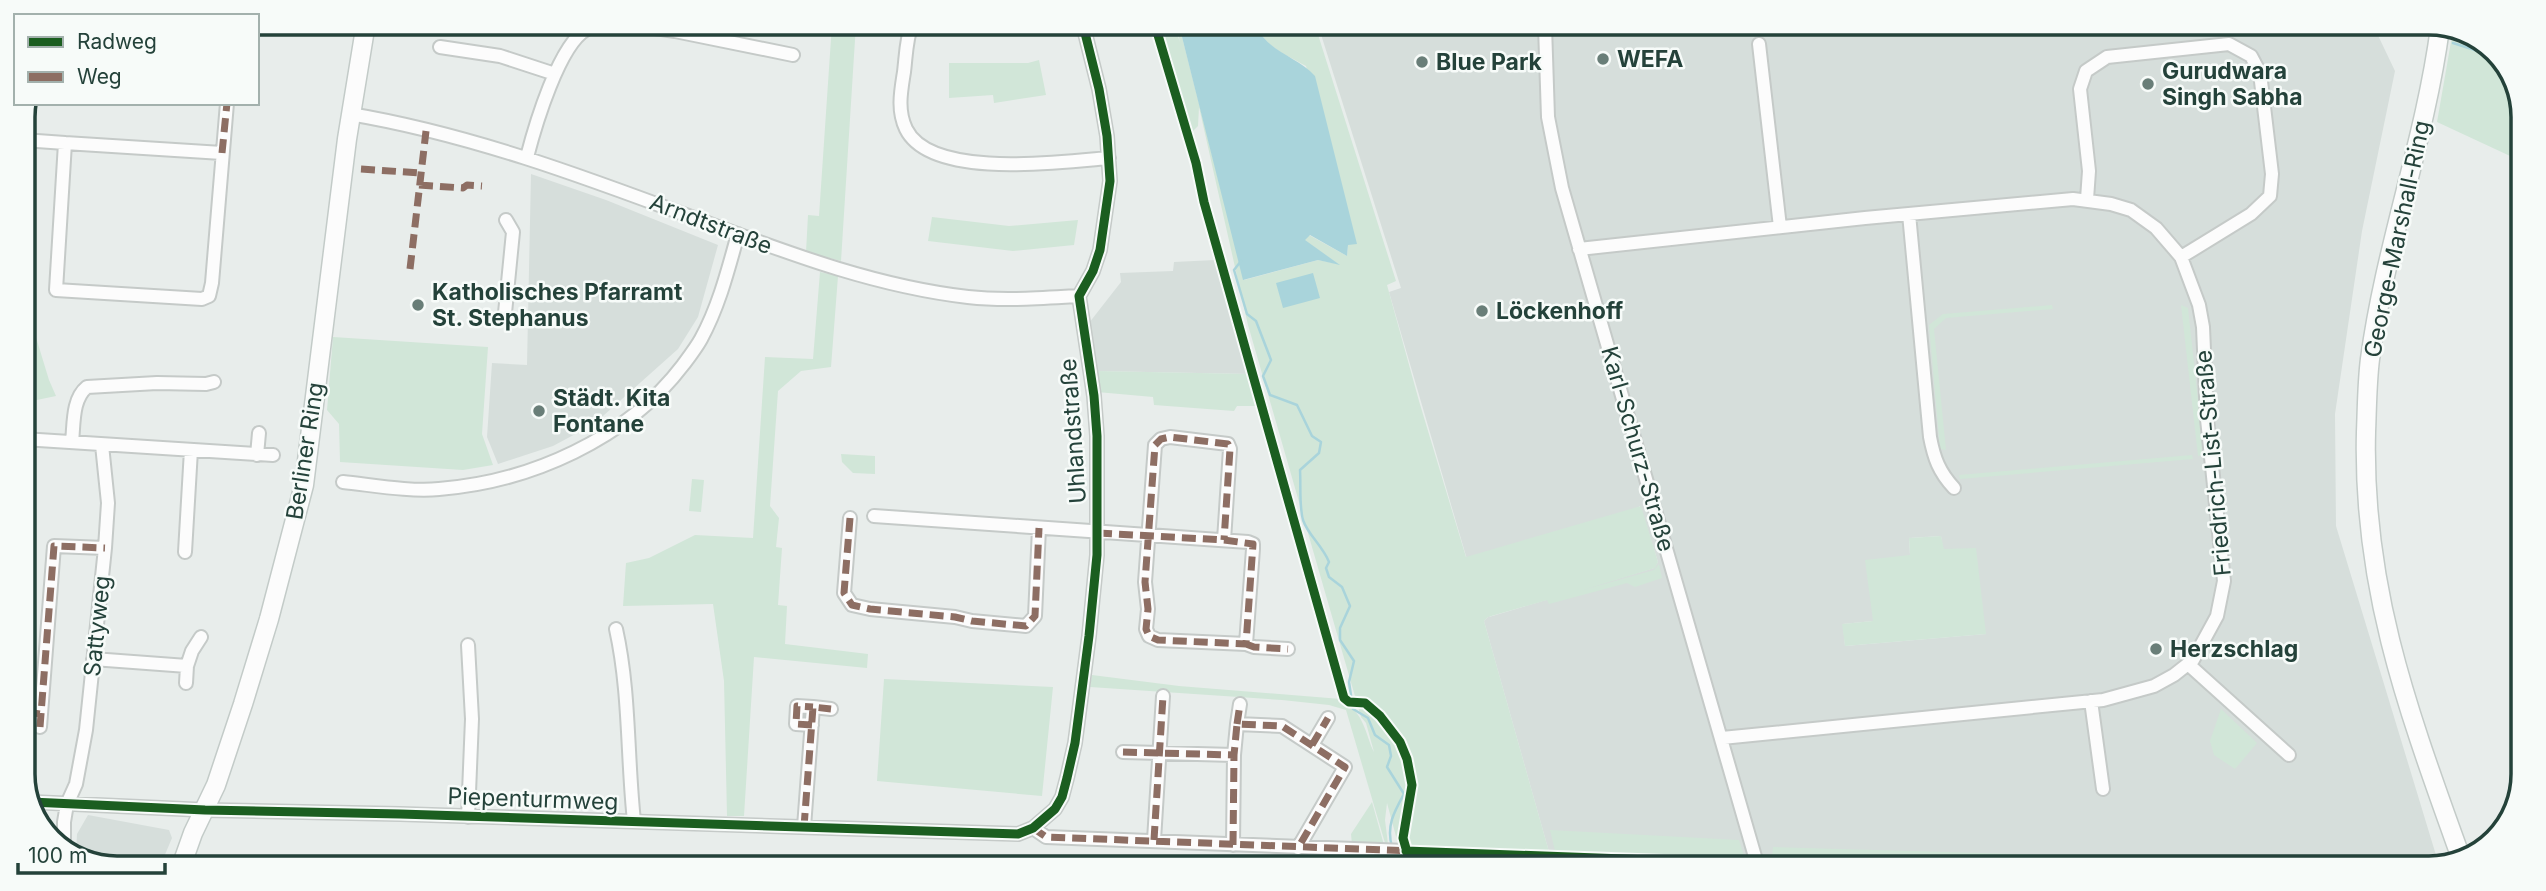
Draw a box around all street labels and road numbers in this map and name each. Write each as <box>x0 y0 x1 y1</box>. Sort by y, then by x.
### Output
street label: George-Marshall-Ring <box>2358 118 2436 360</box>
street label: Arndtstraße <box>646 188 776 260</box>
street label: Karl-Schurz-Straße <box>1595 343 1681 555</box>
street label: Friedrich-List-Straße <box>2189 349 2237 577</box>
street label: Uhlandstraße <box>1054 357 1092 505</box>
street label: Berliner Ring <box>280 380 330 522</box>
street label: Sattyweg <box>78 574 116 678</box>
street label: Piepenturmweg <box>447 782 619 816</box>

